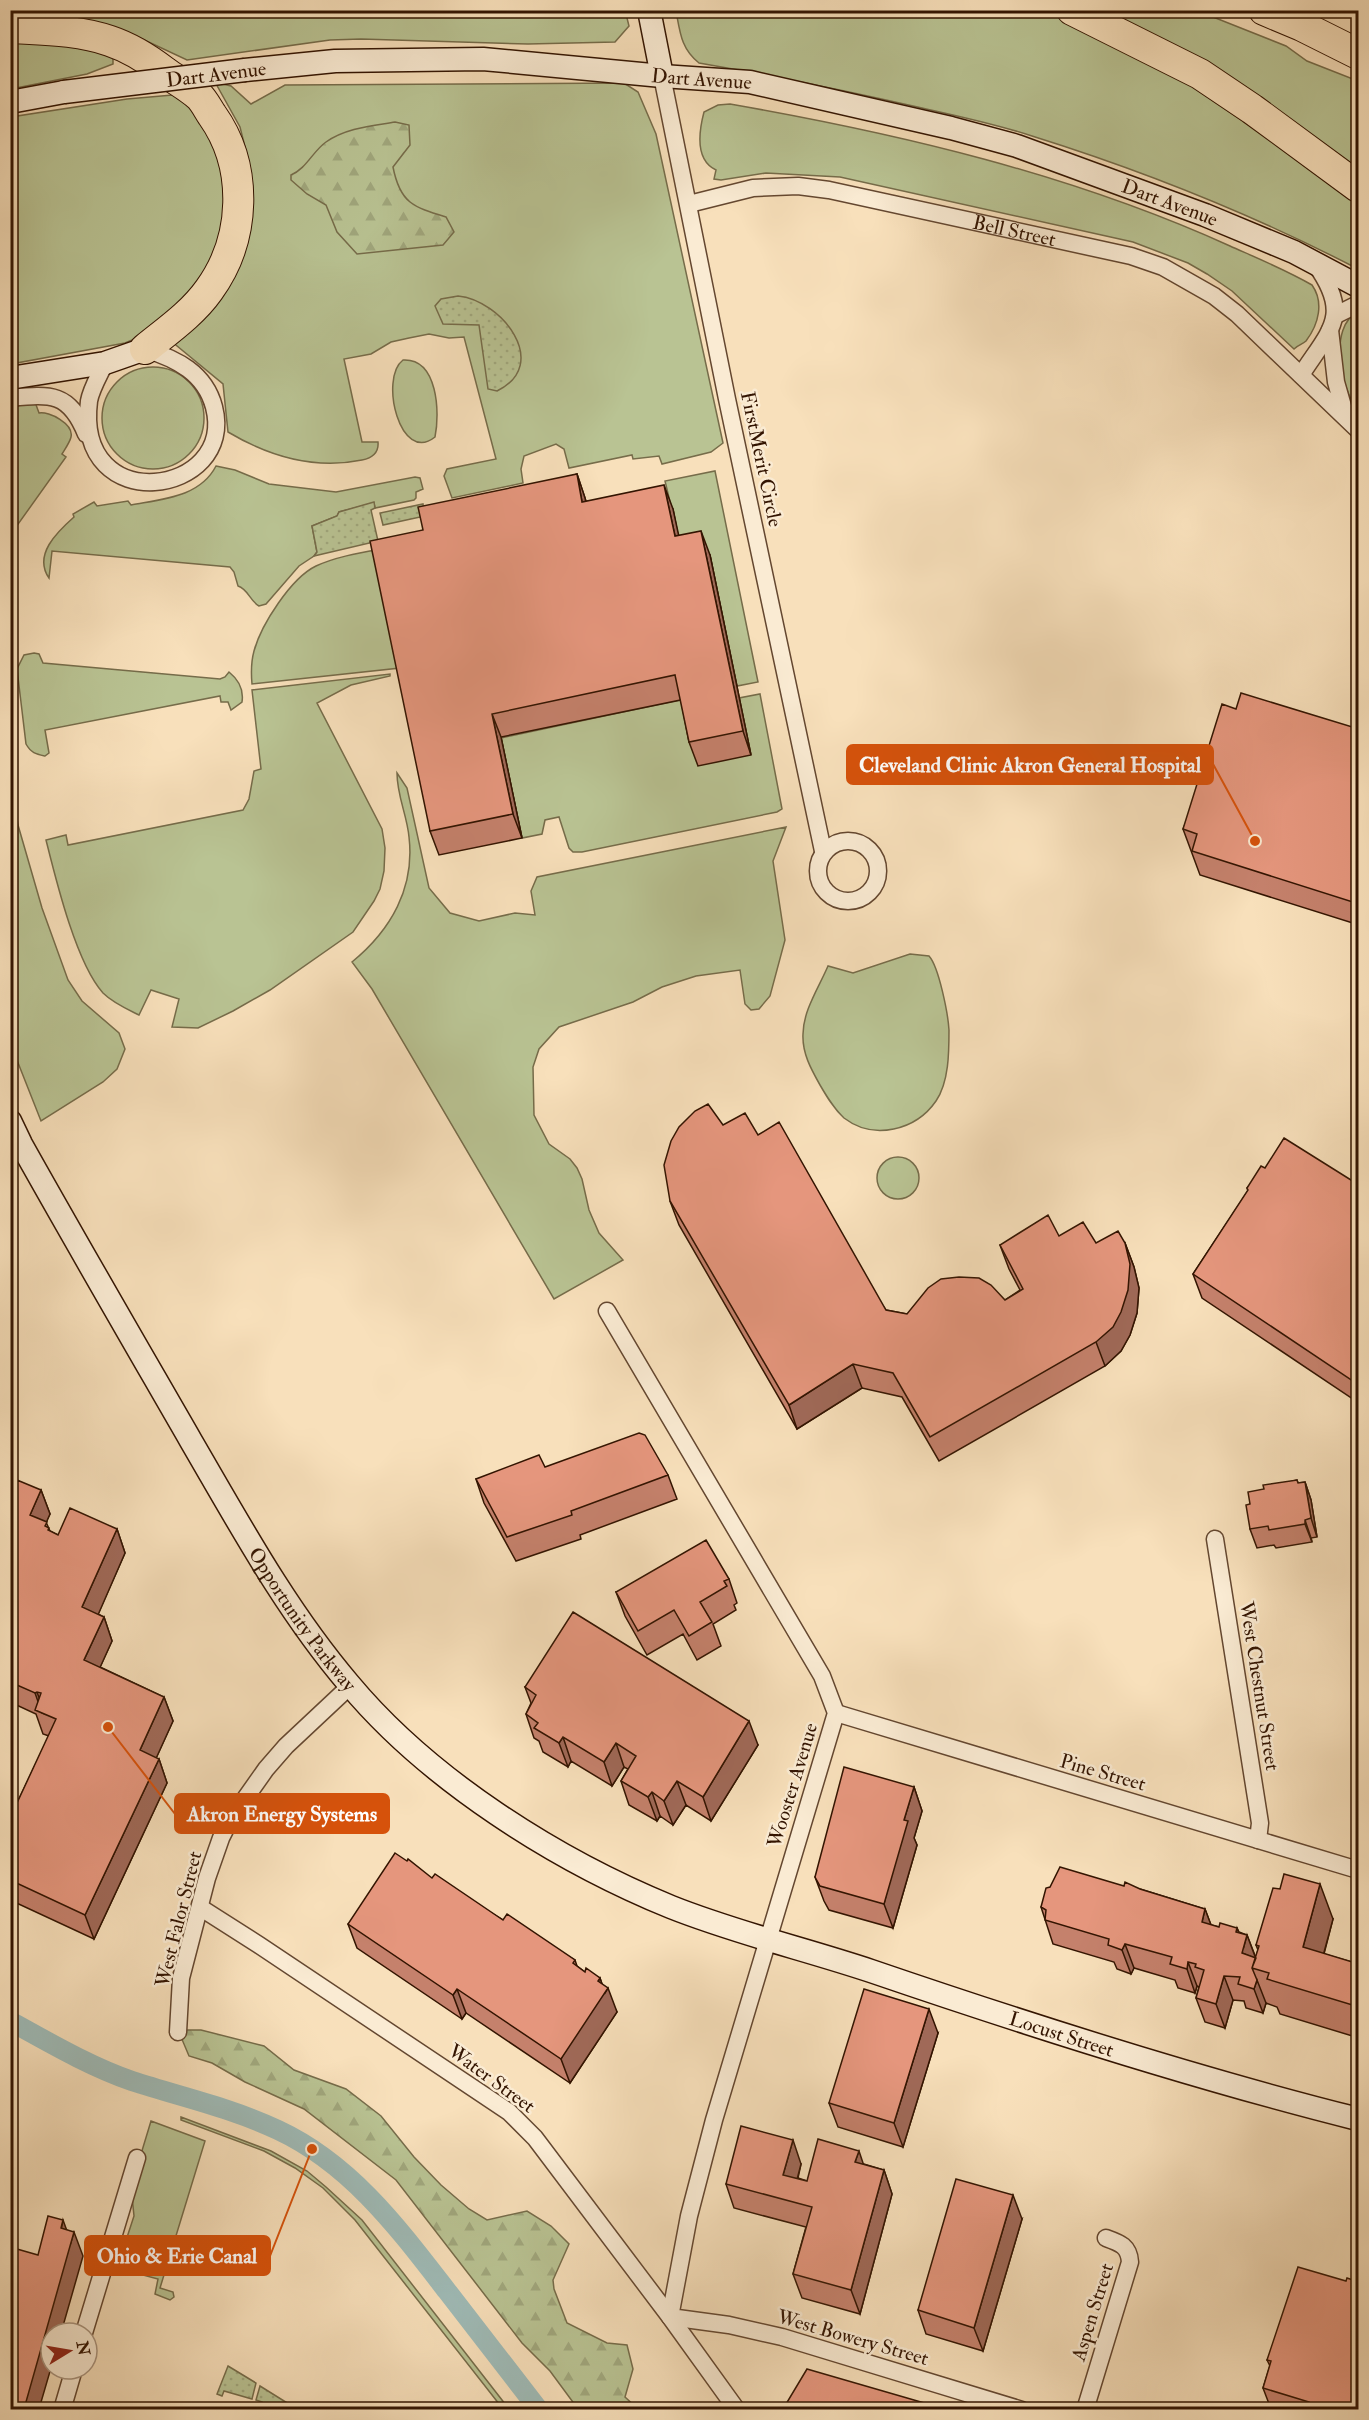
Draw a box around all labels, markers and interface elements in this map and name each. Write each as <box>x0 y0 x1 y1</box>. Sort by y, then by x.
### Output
street label: Dart Avenue <box>165 56 267 93</box>
street label: Dart Avenue <box>650 63 753 95</box>
street label: Dart Avenue <box>1118 174 1222 232</box>
street label: Bell Street <box>970 210 1059 252</box>
street label: FirstMerit Circle <box>735 389 788 529</box>
callout: Cleveland Clinic Akron General Hospital <box>847 745 1213 784</box>
text: Cleveland Clinic Akron General Hospital <box>859 752 1202 779</box>
street label: Opportunity Parkway <box>243 1543 362 1697</box>
street label: West Chestnut Street <box>1234 1599 1285 1773</box>
street label: Wooster Avenue <box>761 1720 823 1851</box>
street label: Pine Street <box>1057 1748 1149 1797</box>
callout: Akron Energy Systems <box>175 1794 389 1833</box>
text: Akron Energy Systems <box>186 1801 377 1828</box>
street label: West Falor Street <box>149 1848 208 1991</box>
street label: Locust Street <box>1006 2006 1117 2063</box>
street label: Water Street <box>442 2038 541 2119</box>
callout: Ohio & Erie Canal <box>85 2236 270 2275</box>
text: Ohio & Erie Canal <box>97 2243 258 2270</box>
street label: Aspen Street <box>1066 2260 1120 2365</box>
street label: West Bowery Street <box>773 2304 932 2371</box>
north arrow <box>39 2321 99 2381</box>
text: N <box>71 2338 94 2358</box>

